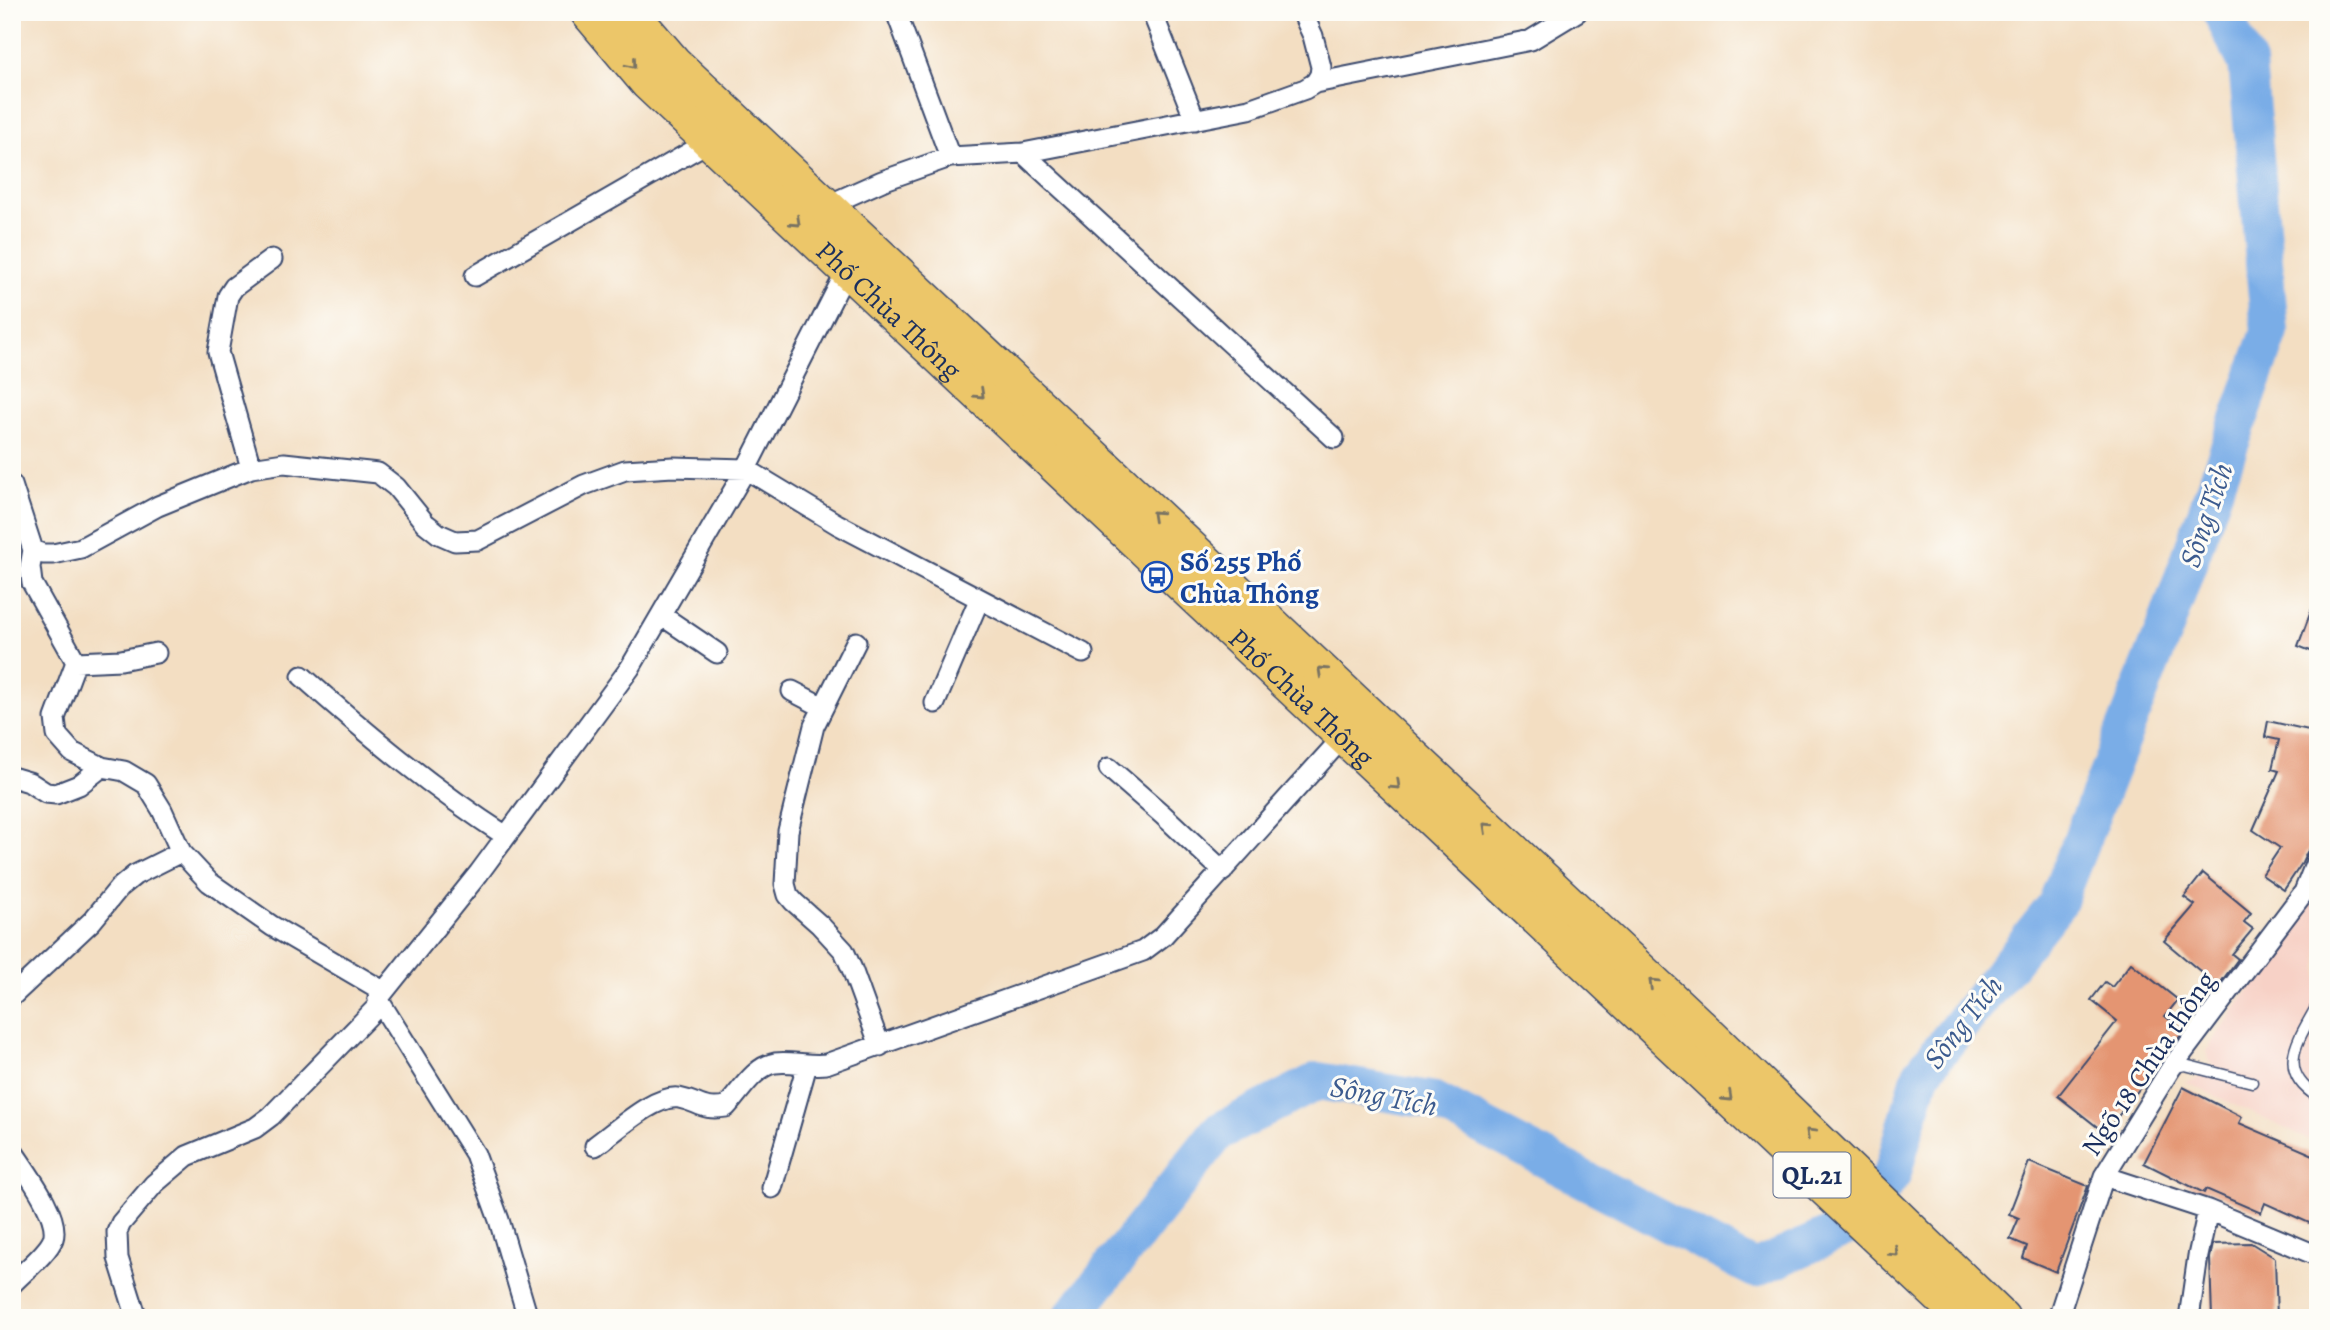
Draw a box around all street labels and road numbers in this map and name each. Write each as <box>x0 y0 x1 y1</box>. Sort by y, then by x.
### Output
street label: Phố Chùa Thông <box>807 232 970 388</box>
street label: Phố Chùa Thông <box>1220 620 1382 776</box>
street label: Ngõ 18 Chùa thông <box>2073 964 2225 1164</box>
road number: QL.21 <box>1773 1152 1850 1198</box>

